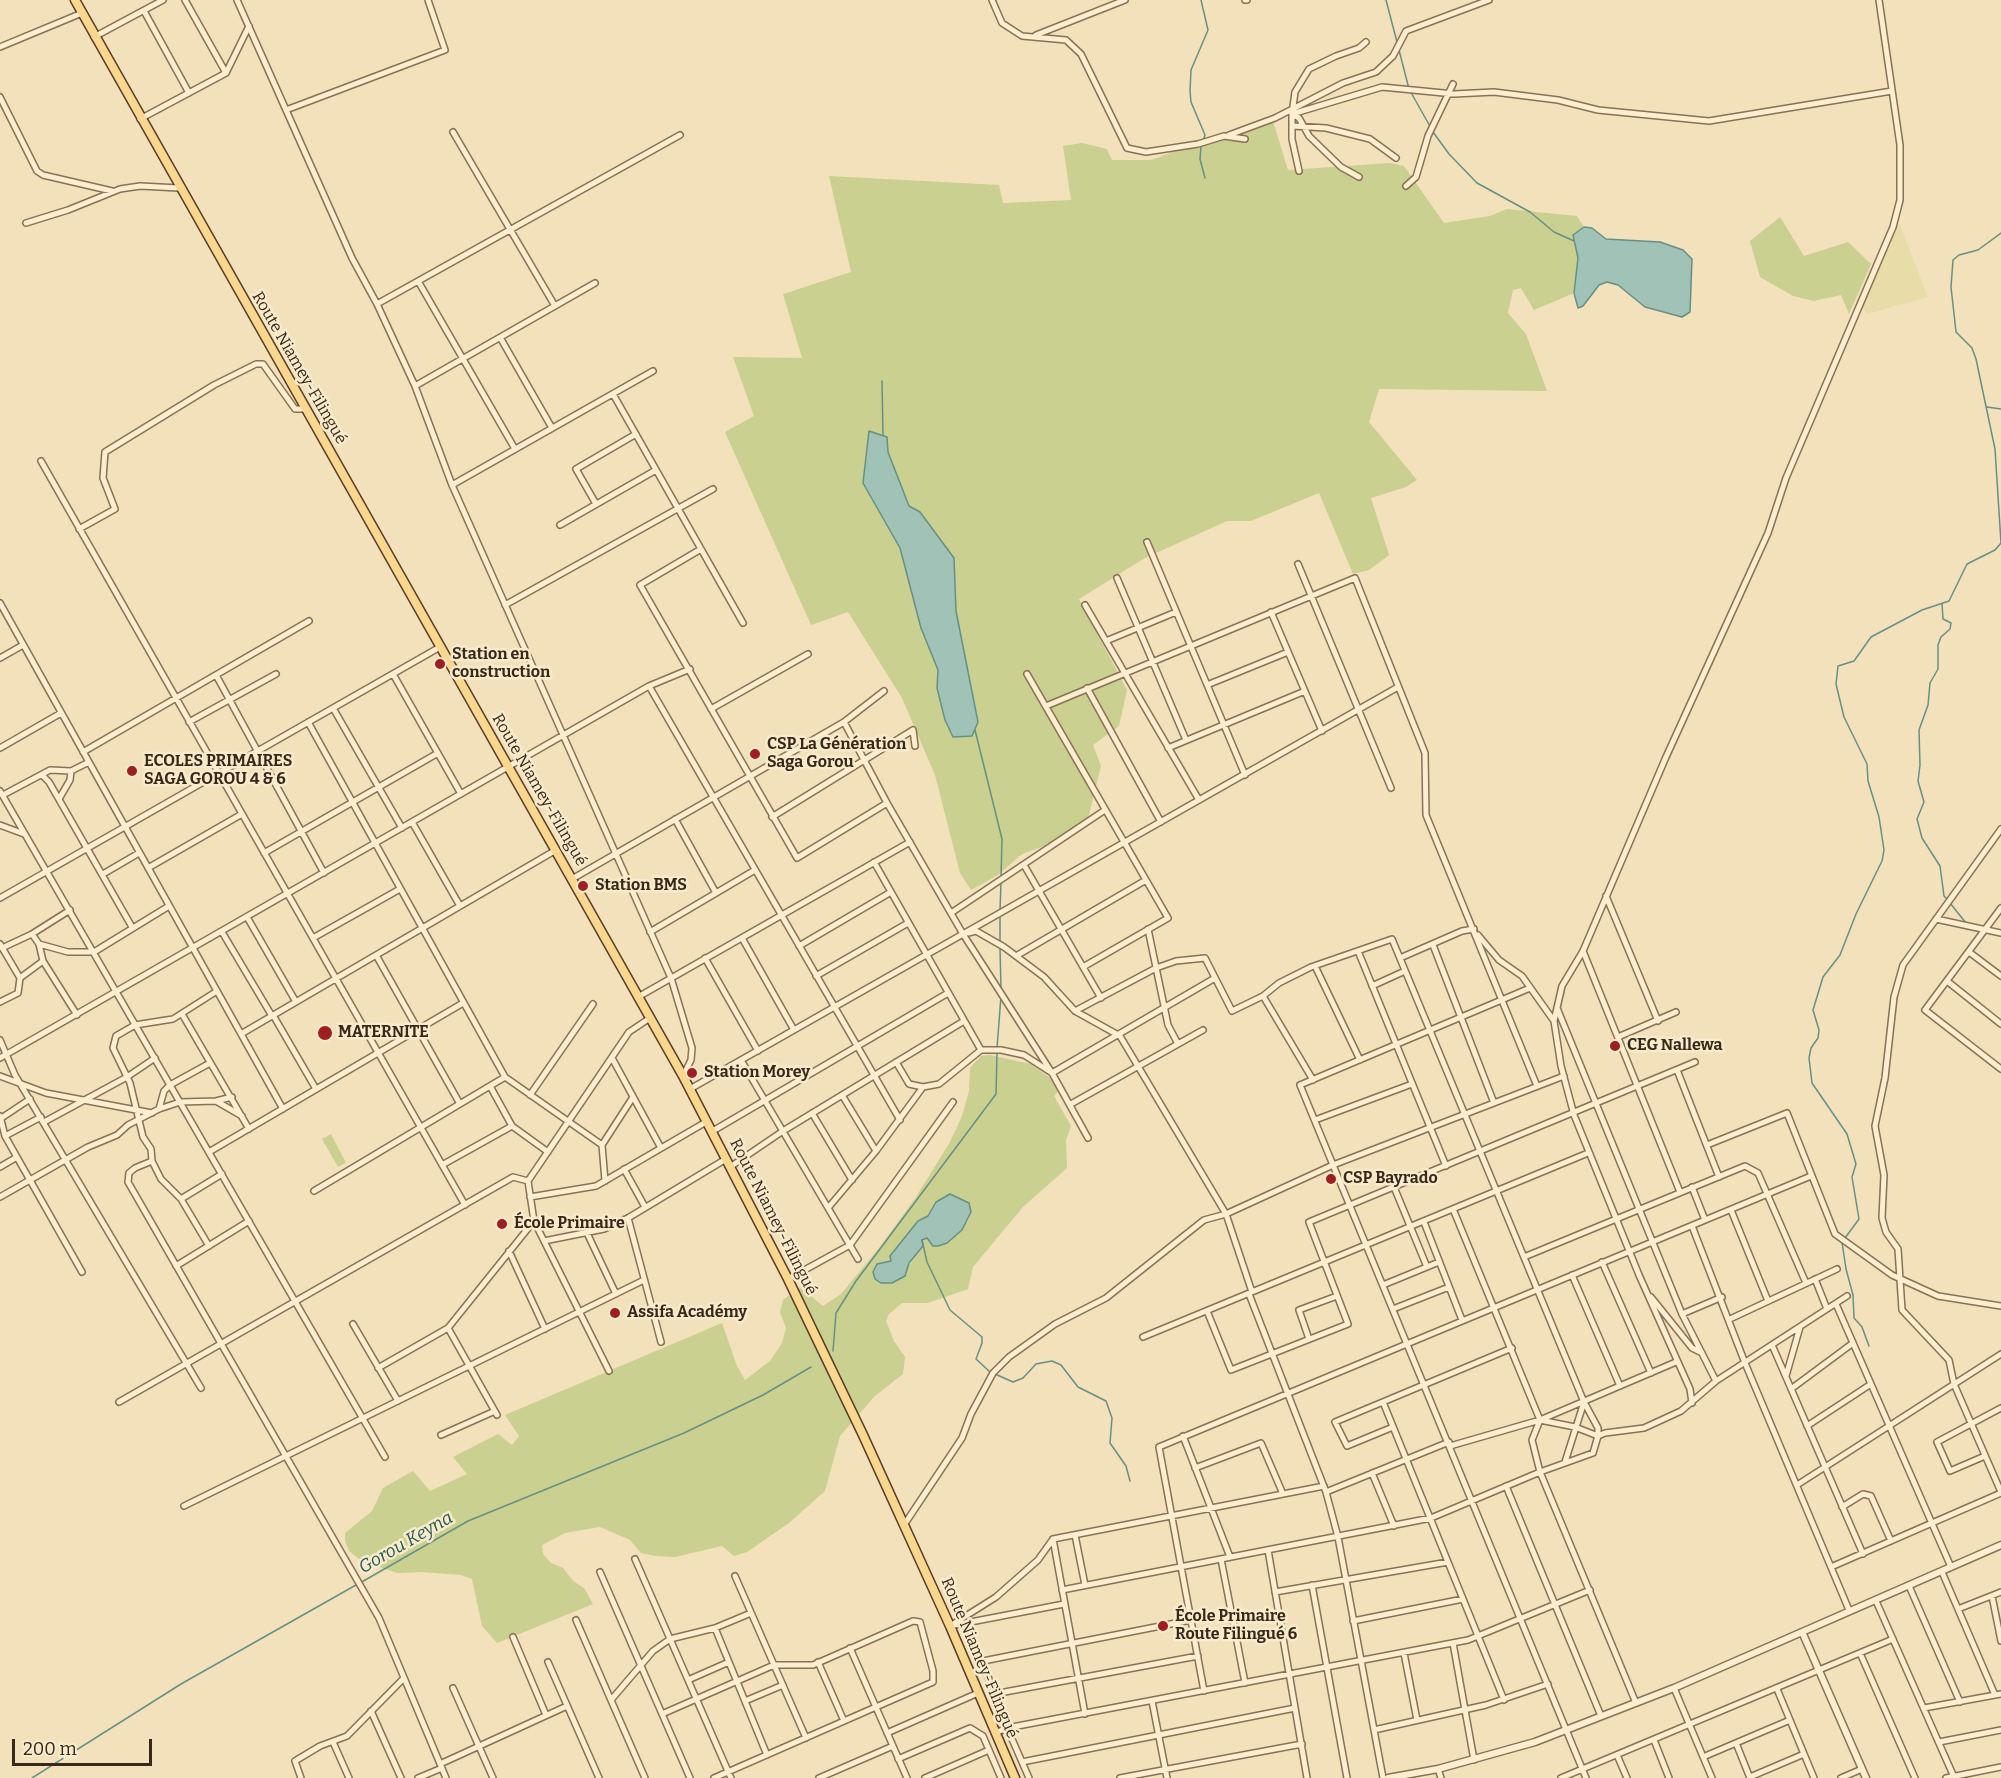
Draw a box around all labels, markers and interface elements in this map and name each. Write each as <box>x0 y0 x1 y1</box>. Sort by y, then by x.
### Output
street label: Route Niamey-Filingué <box>248 288 350 448</box>
place label: Station en construction <box>452 645 550 683</box>
marker: Station en construction <box>433 657 447 671</box>
street label: Route Niamey-Filingué <box>488 710 590 870</box>
place label: CSP La Génération Saga Gorou <box>767 735 906 773</box>
marker: CSP La Génération Saga Gorou <box>748 747 762 761</box>
place label: ECOLES PRIMAIRES SAGA GOROU 4 & 6 <box>144 752 292 790</box>
marker: ECOLES PRIMAIRES SAGA GOROU 4 & 6 <box>125 764 139 778</box>
place label: Station BMS <box>595 876 687 896</box>
marker: Station BMS <box>576 879 590 893</box>
place label: MATERNITE <box>338 1023 429 1043</box>
marker: MATERNITE <box>316 1024 334 1042</box>
place label: CEG Nallewa <box>1627 1036 1722 1056</box>
marker: CEG Nallewa <box>1608 1039 1622 1053</box>
place label: Station Morey <box>704 1063 810 1083</box>
marker: Station Morey <box>685 1066 699 1080</box>
street label: Route Niamey-Filingué <box>725 1136 821 1298</box>
place label: CSP Bayrado <box>1343 1169 1438 1189</box>
marker: CSP Bayrado <box>1324 1172 1338 1186</box>
place label: École Primaire <box>514 1214 625 1234</box>
marker: École Primaire <box>495 1217 509 1231</box>
place label: Assifa Académy <box>627 1303 747 1323</box>
marker: Assifa Académy <box>608 1306 622 1320</box>
water label: Gorou Keyna <box>355 1507 457 1579</box>
street label: Route Niamey-Filingué <box>936 1575 1022 1741</box>
place label: École Primaire Route Filingué 6 <box>1175 1607 1297 1645</box>
marker: École Primaire Route Filingué 6 <box>1156 1619 1170 1633</box>
scale bar <box>15 1727 154 1765</box>
text: 200 m <box>23 1738 77 1760</box>

